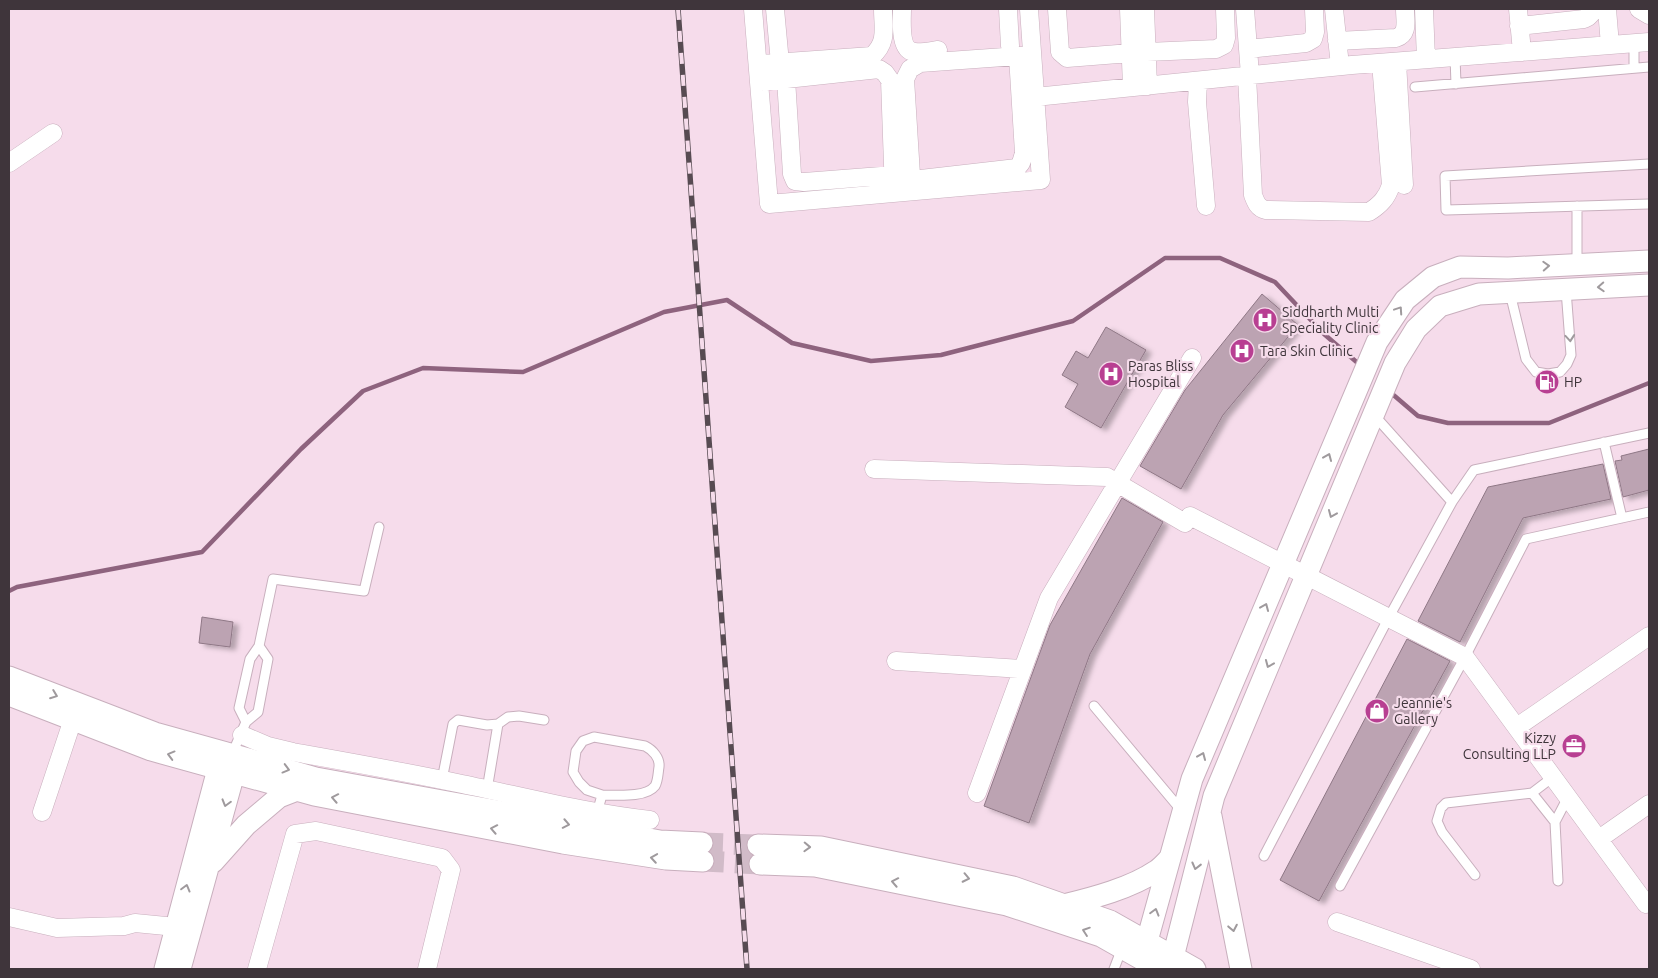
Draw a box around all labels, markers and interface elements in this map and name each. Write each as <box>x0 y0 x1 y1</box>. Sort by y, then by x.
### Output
one-way arrow <box>1542 260 1550 271</box>
one-way arrow <box>1596 282 1604 293</box>
place label: Siddharth Multi Speciality Clinic <box>1282 304 1379 336</box>
one-way arrow <box>1393 306 1402 315</box>
hospital icon: Siddharth Multi Speciality Clinic <box>1252 307 1278 333</box>
one-way arrow <box>1564 334 1575 342</box>
hospital icon: Tara Skin Clinic <box>1229 338 1255 364</box>
place label: Tara Skin Clinic <box>1260 343 1353 359</box>
place label: Paras Bliss Hospital <box>1128 358 1193 390</box>
hospital icon: Paras Bliss Hospital <box>1098 361 1124 387</box>
fuel station icon: HP <box>1534 369 1560 395</box>
place label: HP <box>1564 374 1582 390</box>
one-way arrow <box>1322 453 1333 462</box>
one-way arrow <box>1328 509 1338 518</box>
one-way arrow <box>1259 603 1270 612</box>
one-way arrow <box>1265 659 1276 668</box>
one-way arrow <box>49 688 58 699</box>
place label: Jeannie's Gallery <box>1394 695 1452 727</box>
shop icon: Jeannie's Gallery <box>1364 698 1390 724</box>
place label: Kizzy Consulting LLP <box>1463 730 1556 762</box>
office icon: Kizzy Consulting LLP <box>1561 733 1587 759</box>
one-way arrow <box>168 751 176 761</box>
one-way arrow <box>1195 752 1206 761</box>
one-way arrow <box>281 764 290 774</box>
one-way arrow <box>330 794 339 804</box>
one-way arrow <box>221 799 232 808</box>
one-way arrow <box>561 818 570 828</box>
one-way arrow <box>490 825 499 835</box>
one-way arrow <box>804 842 811 852</box>
one-way arrow <box>650 853 659 863</box>
one-way arrow <box>1191 861 1202 870</box>
one-way arrow <box>962 872 971 882</box>
one-way arrow <box>891 878 900 888</box>
one-way arrow <box>181 885 191 893</box>
one-way arrow <box>1149 908 1159 916</box>
one-way arrow <box>1227 923 1238 932</box>
one-way arrow <box>1083 927 1091 937</box>

